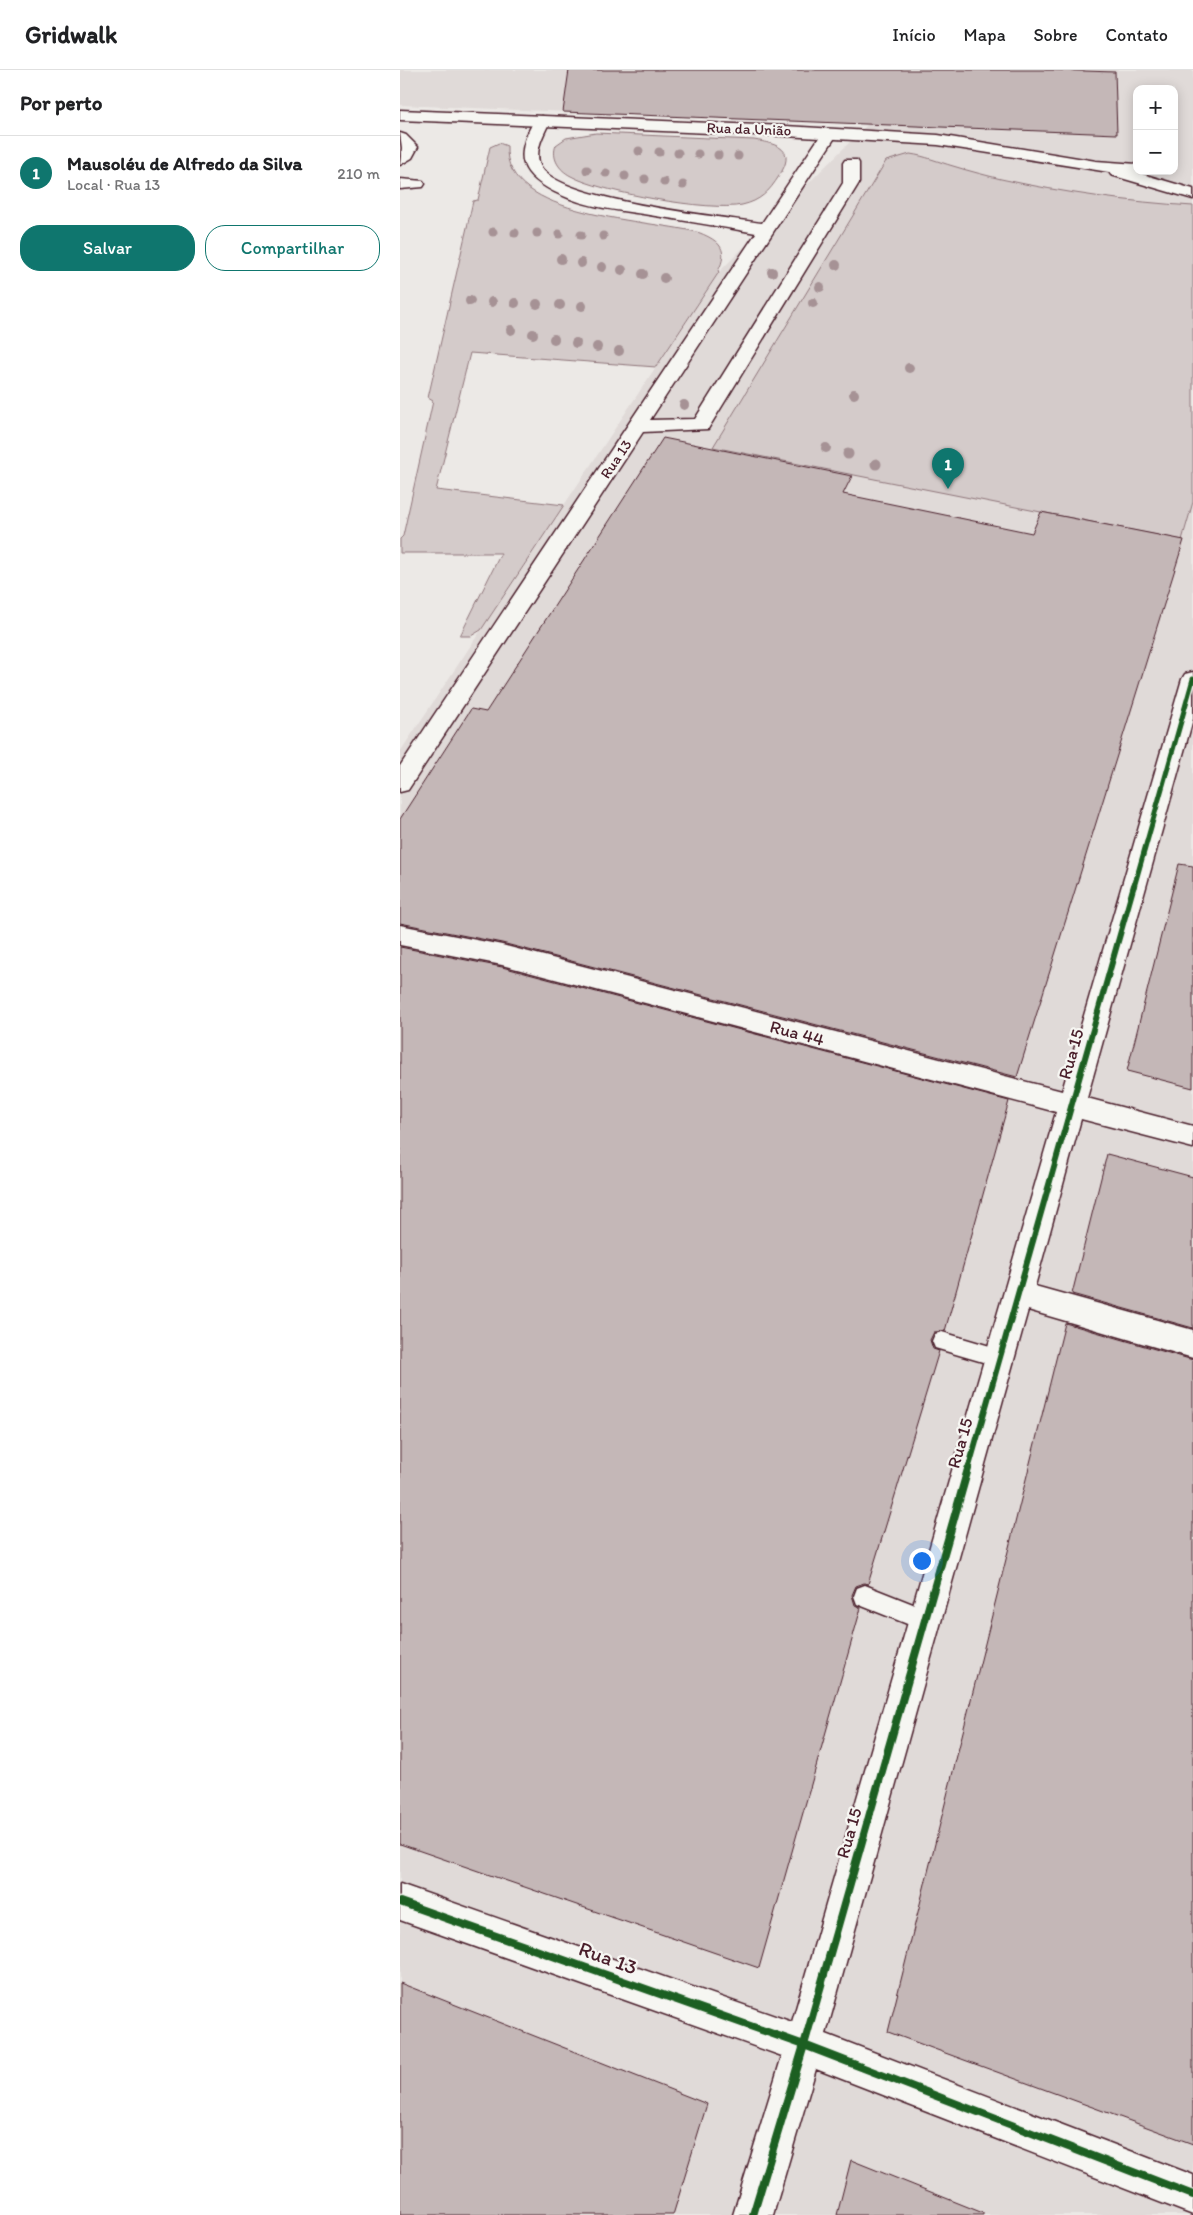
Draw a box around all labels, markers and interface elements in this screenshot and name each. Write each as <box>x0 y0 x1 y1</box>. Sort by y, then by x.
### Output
text: Gridwalk <box>25 20 117 49</box>
text: Início <box>892 24 936 46</box>
text: Mapa <box>964 24 1006 46</box>
text: Sobre <box>1034 24 1078 46</box>
text: Contato <box>1106 24 1168 46</box>
map controls <box>1133 85 1178 175</box>
button: + <box>1133 85 1178 130</box>
text: Por perto <box>20 90 102 115</box>
street label: Rua da União <box>706 119 792 139</box>
button: − <box>1133 130 1178 175</box>
text: Mausoléu de Alfredo da Silva <box>67 152 302 175</box>
text: 1 <box>32 164 40 183</box>
text: 210 m <box>337 164 380 183</box>
text: Local · Rua 13 <box>67 175 160 194</box>
button: Salvar <box>20 225 195 271</box>
button: Compartilhar <box>205 225 380 271</box>
street label: Rua 13 <box>596 436 636 482</box>
pin: 1 <box>932 448 964 489</box>
street label: Rua 44 <box>767 1015 827 1051</box>
street label: Rua 15 <box>1053 1026 1089 1082</box>
street label: Rua 15 <box>942 1415 978 1471</box>
your location <box>909 1548 935 1574</box>
street label: Rua 15 <box>831 1805 867 1861</box>
street label: Rua 13 <box>575 1935 641 1980</box>

